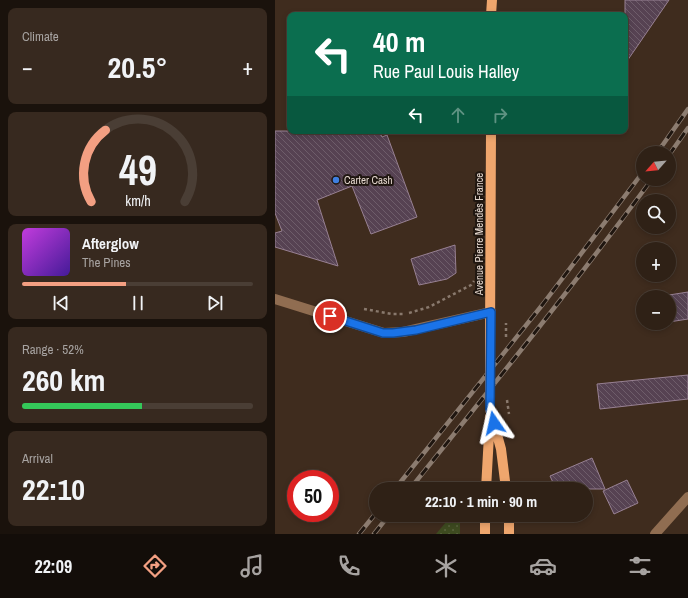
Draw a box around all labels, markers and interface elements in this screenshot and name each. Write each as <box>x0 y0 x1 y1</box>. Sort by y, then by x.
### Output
text: 40 m <box>373 23 425 61</box>
text: Climate <box>22 28 59 45</box>
icon: left <box>307 28 359 80</box>
text: 20.5° <box>108 47 167 87</box>
text: − <box>22 52 33 82</box>
text: + <box>242 52 253 82</box>
text: Rue Paul Louis Halley <box>373 59 519 84</box>
icon: left <box>405 104 427 126</box>
icon: ahead <box>447 104 469 126</box>
icon: right <box>489 104 511 126</box>
text: 49 <box>119 141 156 197</box>
north arrow <box>636 146 676 186</box>
map controls <box>636 146 676 330</box>
place label: Carter Cash <box>344 173 393 187</box>
street label: Avenue Pierre Mendès France <box>472 173 486 296</box>
marker: Carter Cash <box>331 175 341 185</box>
text: km/h <box>125 190 150 209</box>
button: search <box>636 194 676 234</box>
text: Afterglow <box>82 233 139 254</box>
button: + <box>636 242 676 282</box>
text: The Pines <box>82 254 131 271</box>
button: − <box>636 290 676 330</box>
icon: previous <box>50 292 72 314</box>
icon: pause <box>127 292 149 314</box>
icon: next <box>204 292 226 314</box>
pin <box>313 299 347 333</box>
icon: arrive <box>319 305 341 327</box>
text: Range · 52% <box>22 341 84 358</box>
text: 260 km <box>22 360 105 400</box>
position arrow <box>473 402 515 444</box>
text: Arrival <box>22 450 53 467</box>
text: 22:10 <box>22 469 85 509</box>
speed limit sign: 50 <box>287 470 339 522</box>
text: 22:10 · 1 min · 90 m <box>425 491 537 512</box>
icon: directions <box>141 552 169 580</box>
icon: music <box>238 552 266 580</box>
icon: phone <box>335 552 363 580</box>
icon: climate <box>432 552 460 580</box>
icon: car <box>529 552 557 580</box>
icon: filters <box>626 552 654 580</box>
text: 22:09 <box>34 554 72 579</box>

